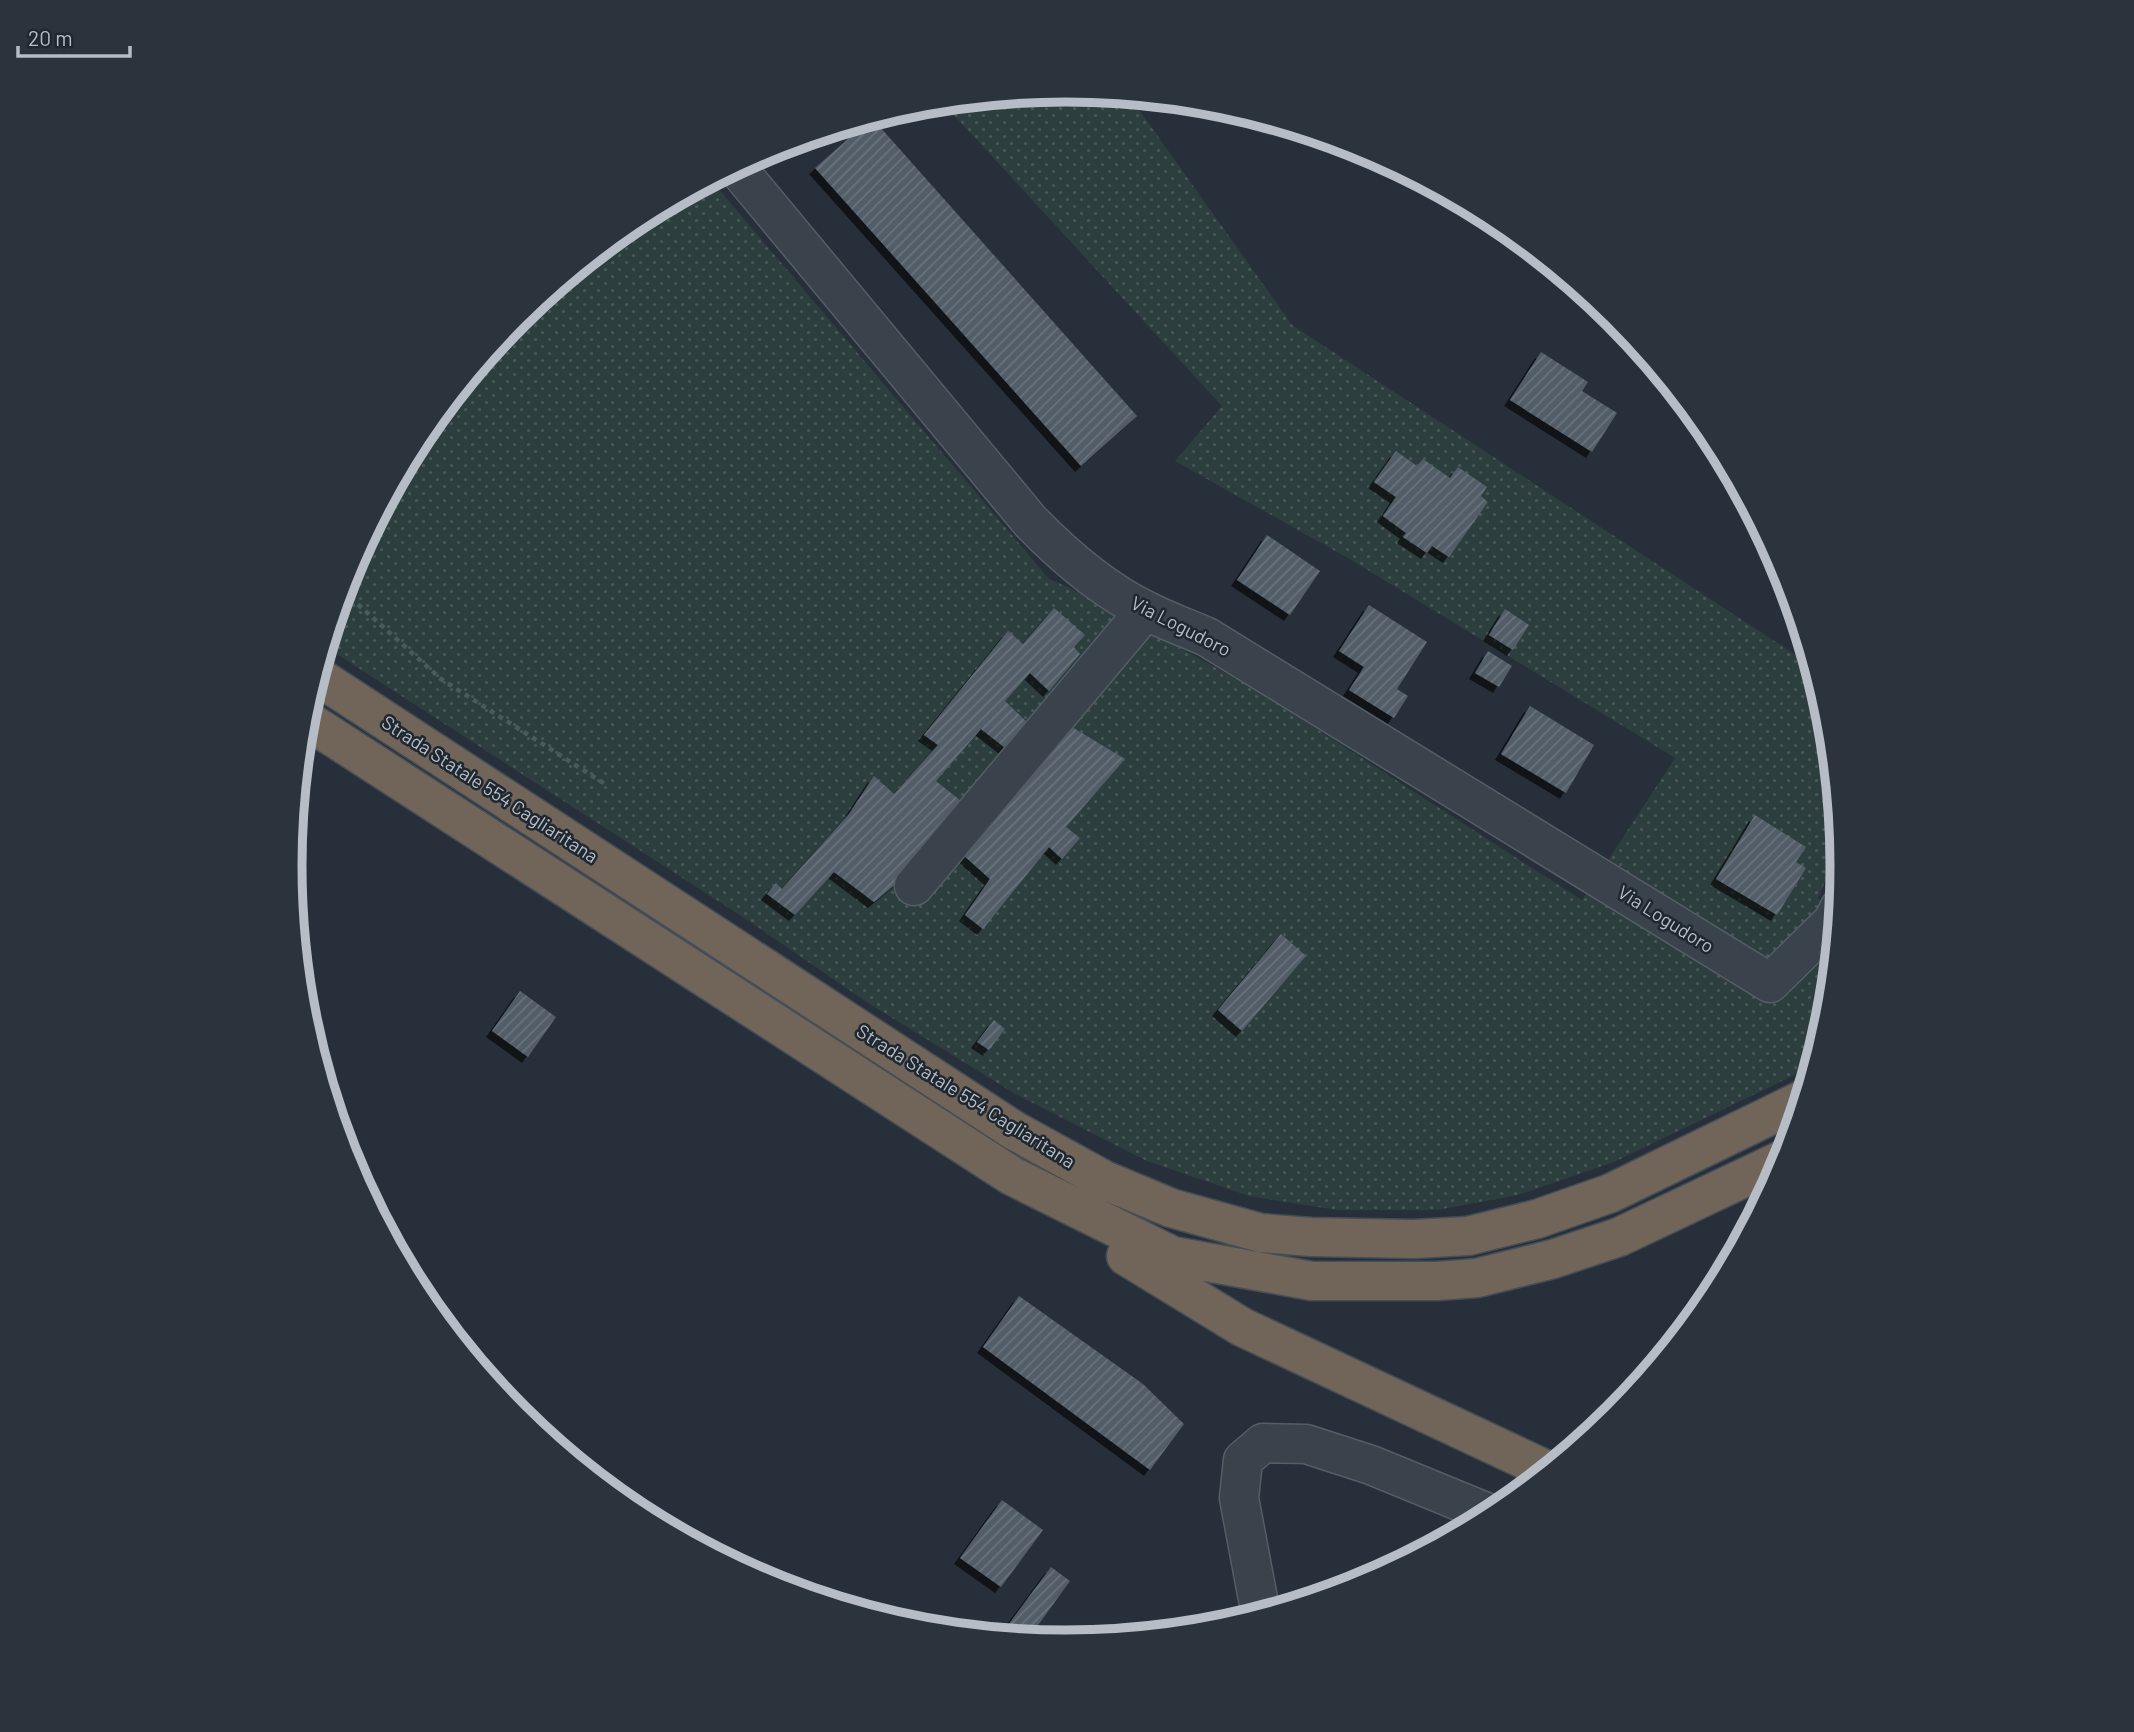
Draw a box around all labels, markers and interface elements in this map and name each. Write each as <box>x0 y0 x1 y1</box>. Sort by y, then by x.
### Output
scale bar <box>18 14 130 58</box>
text: 20 m <box>28 25 73 50</box>
street label: Via Logudoro <box>1127 591 1235 661</box>
street label: Strada Statale 554 Cagliaritana <box>378 710 603 867</box>
street label: Via Logudoro <box>1614 880 1719 957</box>
street label: Strada Statale 554 Cagliaritana <box>853 1019 1080 1172</box>

